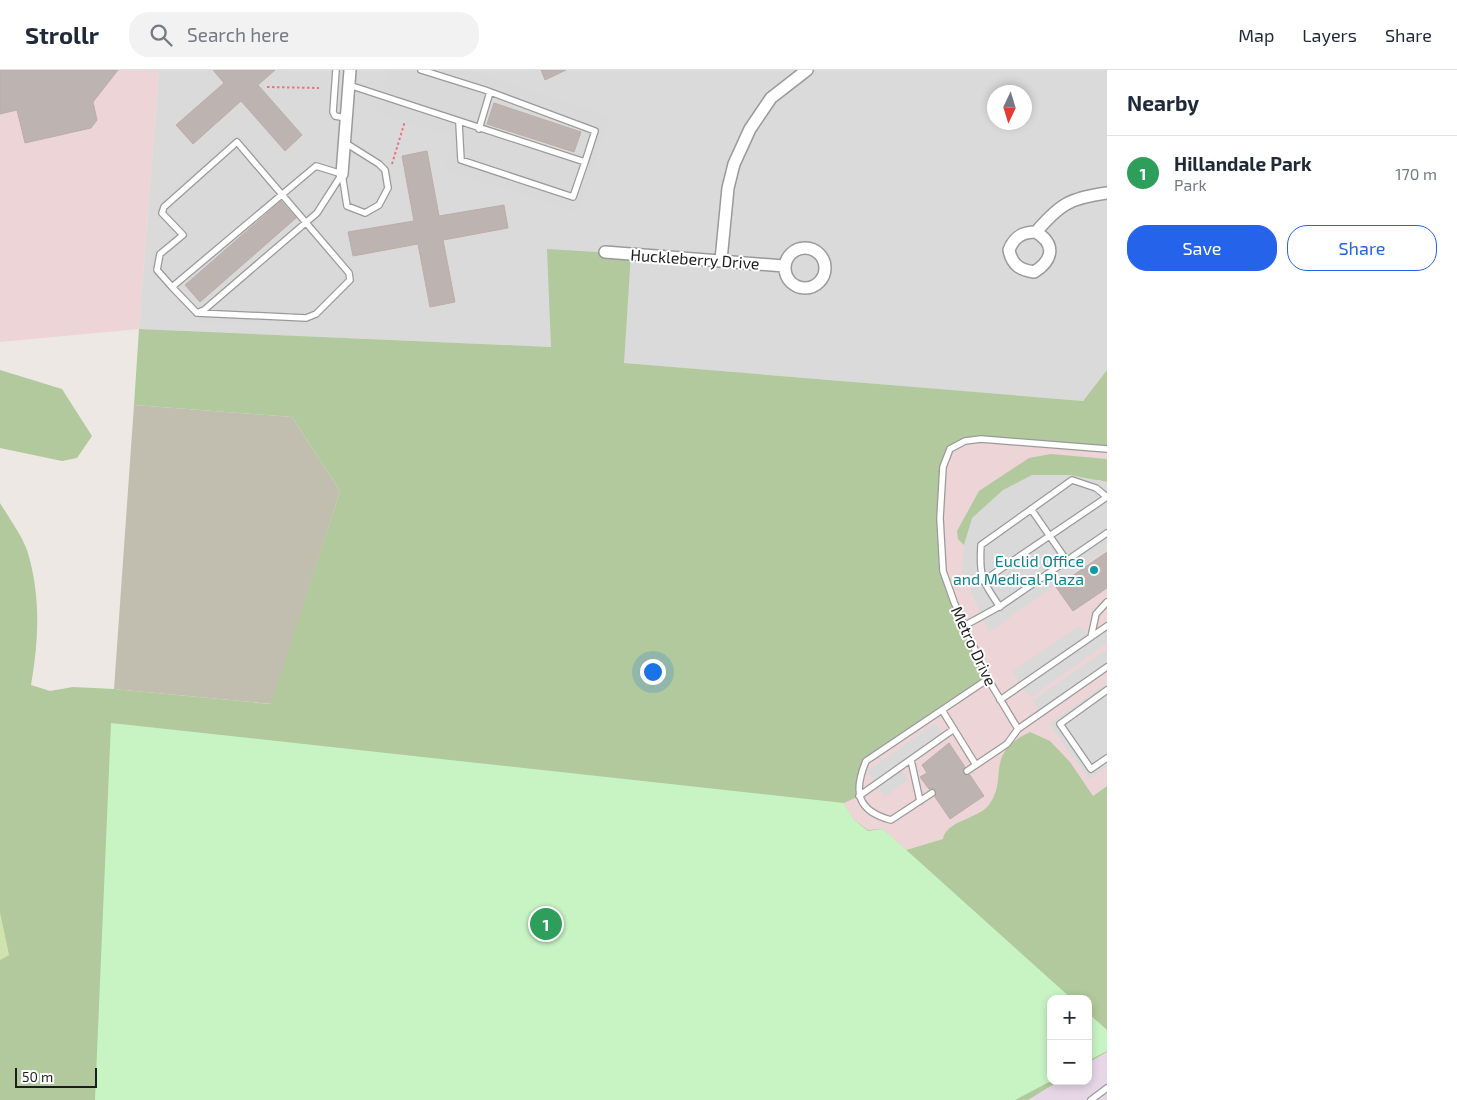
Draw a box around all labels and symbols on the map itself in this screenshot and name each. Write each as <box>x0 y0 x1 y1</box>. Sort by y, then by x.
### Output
north arrow <box>987 85 1032 130</box>
street label: Huckleberry Drive <box>630 245 760 272</box>
place label: Euclid Office and Medical Plaza <box>953 551 1084 588</box>
marker: Euclid Office and Medical Plaza <box>1088 564 1100 576</box>
street label: Metro Drive <box>948 603 1001 689</box>
your location <box>640 659 666 685</box>
pin: 1 <box>530 905 562 943</box>
scale bar <box>15 1065 98 1088</box>

